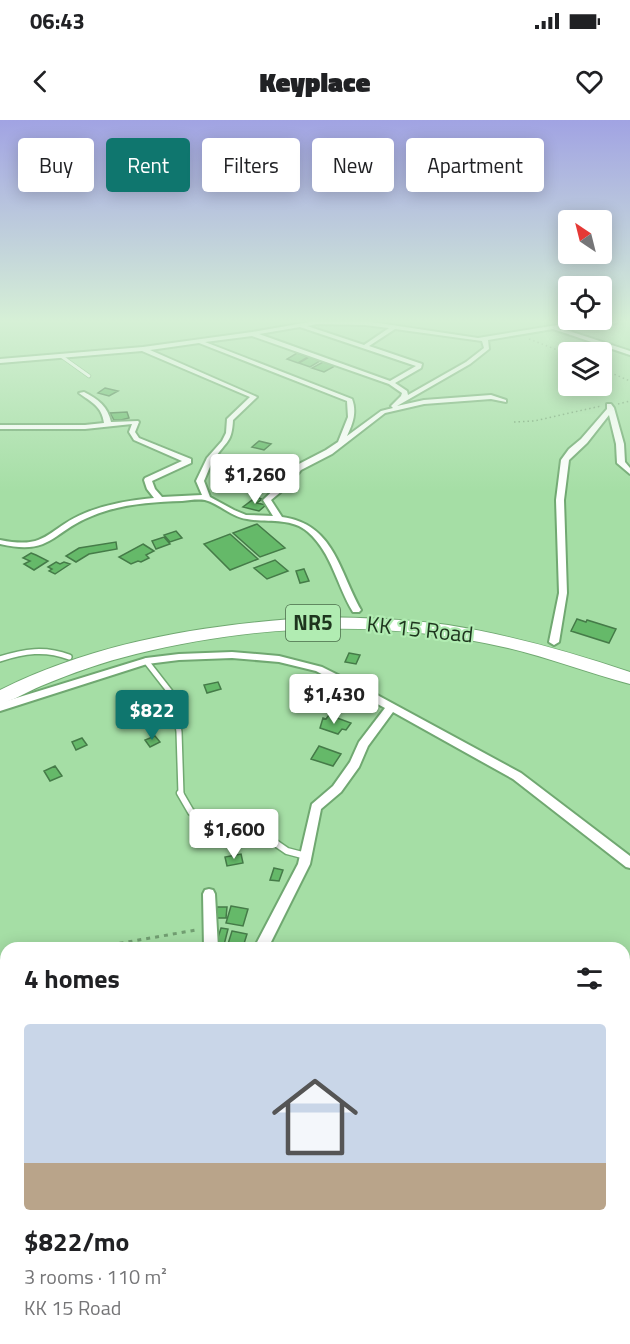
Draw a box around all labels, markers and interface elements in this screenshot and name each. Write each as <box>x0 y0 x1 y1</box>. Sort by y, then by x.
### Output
text: 06:43 <box>30 4 85 38</box>
text: Keyplace <box>260 61 370 102</box>
icon: back <box>24 65 57 98</box>
icon: heart <box>573 65 606 98</box>
chip: Buy <box>18 138 94 192</box>
chip: Rent <box>106 138 190 192</box>
chip: Filters <box>202 138 300 192</box>
chip: New <box>312 138 394 192</box>
chip: Apartment <box>406 138 544 192</box>
north arrow <box>558 210 612 264</box>
map controls <box>558 210 612 396</box>
button: locate <box>558 276 612 330</box>
button: layers <box>558 342 612 396</box>
pin: $1,260 <box>206 454 304 505</box>
text: $1,260 <box>224 458 286 489</box>
road number: NR5 <box>286 605 340 641</box>
street label: KK 15 Road <box>365 607 475 651</box>
pin: $1,430 <box>285 674 383 725</box>
text: $1,430 <box>303 678 365 709</box>
pin: $822 <box>116 690 188 741</box>
text: $822 <box>130 694 174 725</box>
pin: $1,600 <box>185 809 283 860</box>
text: $1,600 <box>203 813 265 844</box>
text: 4 homes <box>24 959 120 998</box>
icon: filters <box>573 962 606 995</box>
icon: home <box>261 1063 369 1171</box>
text: $822/mo <box>24 1222 129 1261</box>
text: 3 rooms · 110 m² <box>24 1261 167 1292</box>
text: KK 15 Road <box>24 1292 121 1323</box>

